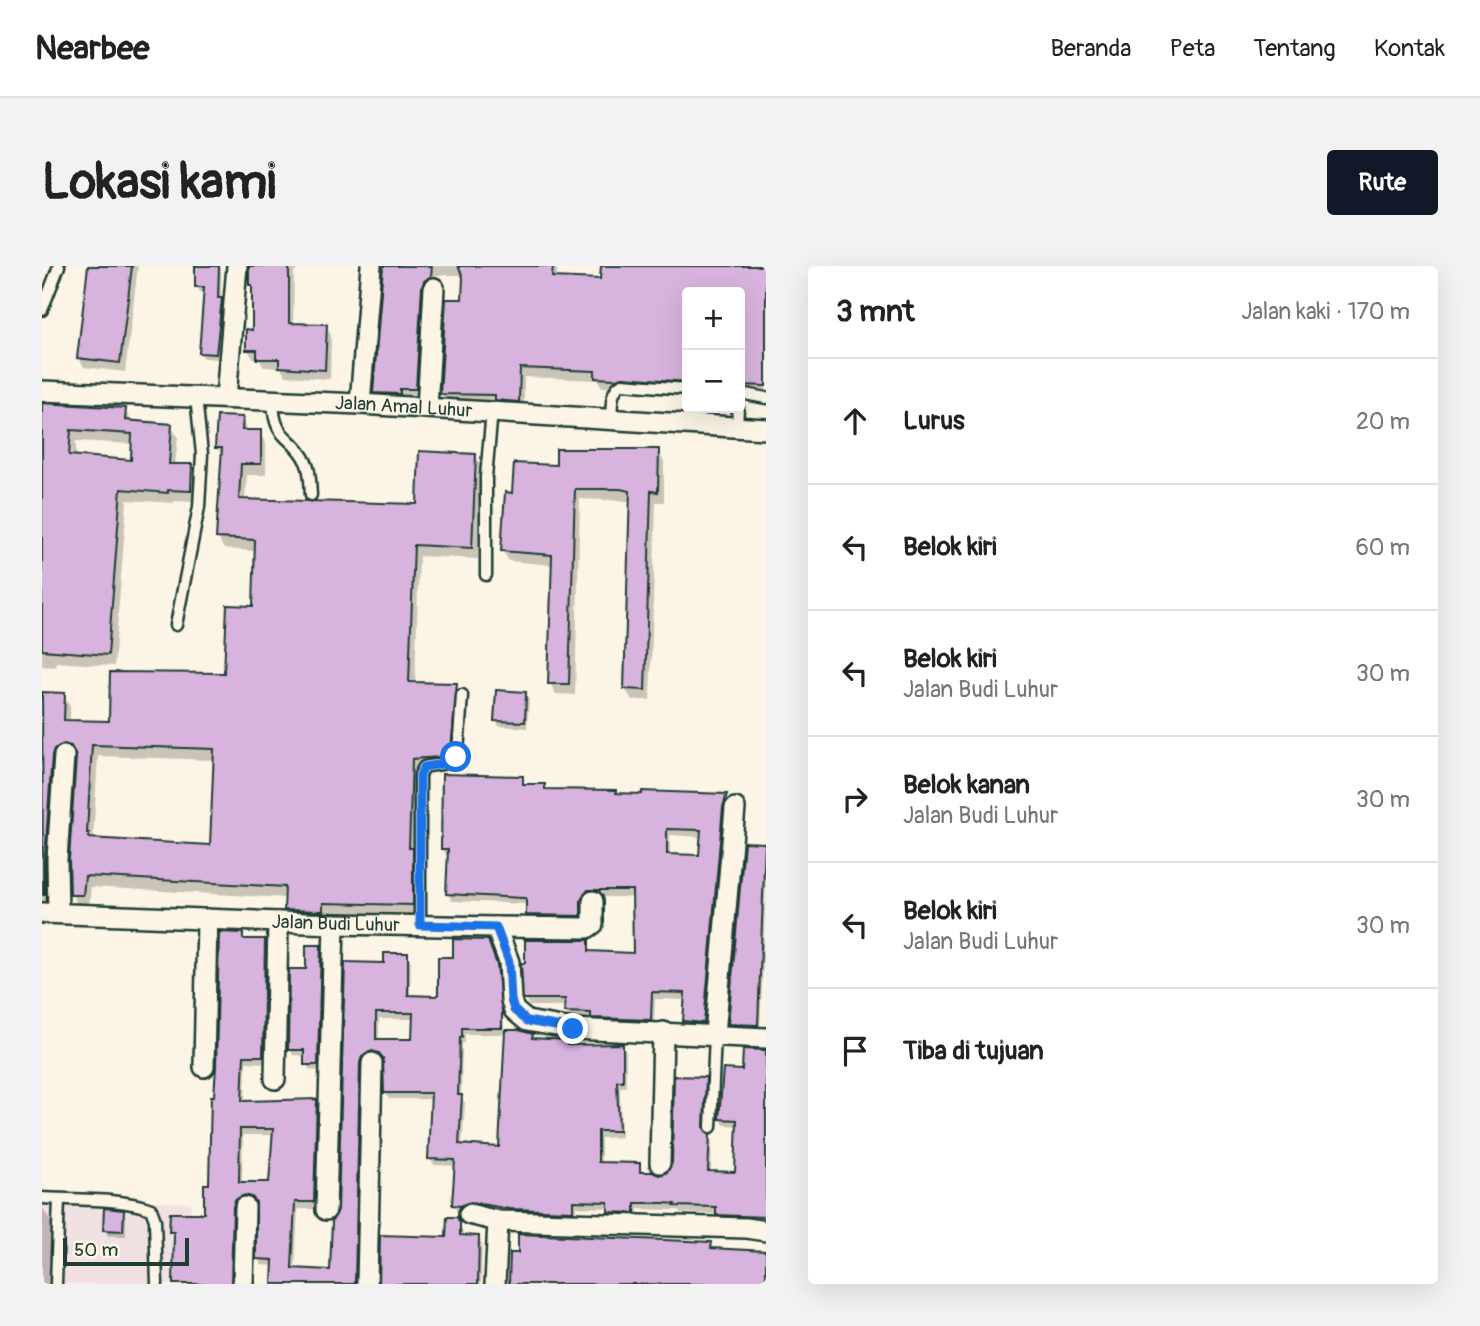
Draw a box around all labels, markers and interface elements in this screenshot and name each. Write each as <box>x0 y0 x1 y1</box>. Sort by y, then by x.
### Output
text: Nearbee <box>35 28 149 69</box>
text: Beranda <box>1050 34 1131 63</box>
text: Peta <box>1169 34 1215 63</box>
text: Tentang <box>1253 34 1336 63</box>
text: Kontak <box>1374 34 1445 63</box>
button: Rute <box>1327 150 1438 215</box>
text: Lokasi kami <box>42 152 276 213</box>
map controls <box>682 287 745 413</box>
button: + <box>682 287 745 350</box>
text: 3 mnt <box>836 293 915 330</box>
text: Jalan kaki · 170 m <box>1241 297 1410 326</box>
button: − <box>682 350 745 413</box>
street label: Jalan Amal Luhur <box>334 391 473 423</box>
icon: ahead <box>836 402 874 440</box>
text: Lurus <box>903 405 965 437</box>
text: 20 m <box>1356 407 1410 436</box>
icon: left <box>836 528 874 566</box>
text: Belok kiri <box>903 531 997 563</box>
text: 60 m <box>1355 533 1410 562</box>
text: Belok kiri <box>903 643 997 675</box>
icon: left <box>836 654 874 692</box>
text: 30 m <box>1356 659 1410 688</box>
text: Jalan Budi Luhur <box>903 675 1058 704</box>
route start <box>440 741 471 772</box>
text: Belok kanan <box>903 769 1030 801</box>
icon: right <box>836 780 874 818</box>
text: 30 m <box>1356 785 1410 814</box>
text: Jalan Budi Luhur <box>903 801 1058 830</box>
text: Belok kiri <box>903 895 997 927</box>
icon: left <box>836 906 874 944</box>
street label: Jalan Budi Luhur <box>271 910 400 937</box>
text: 30 m <box>1356 911 1410 940</box>
text: Jalan Budi Luhur <box>903 927 1058 956</box>
route end <box>557 1013 588 1044</box>
icon: arrive <box>836 1032 874 1070</box>
text: Tiba di tujuan <box>903 1035 1044 1067</box>
scale bar <box>63 1235 189 1267</box>
text: 50 m <box>74 1238 118 1262</box>

